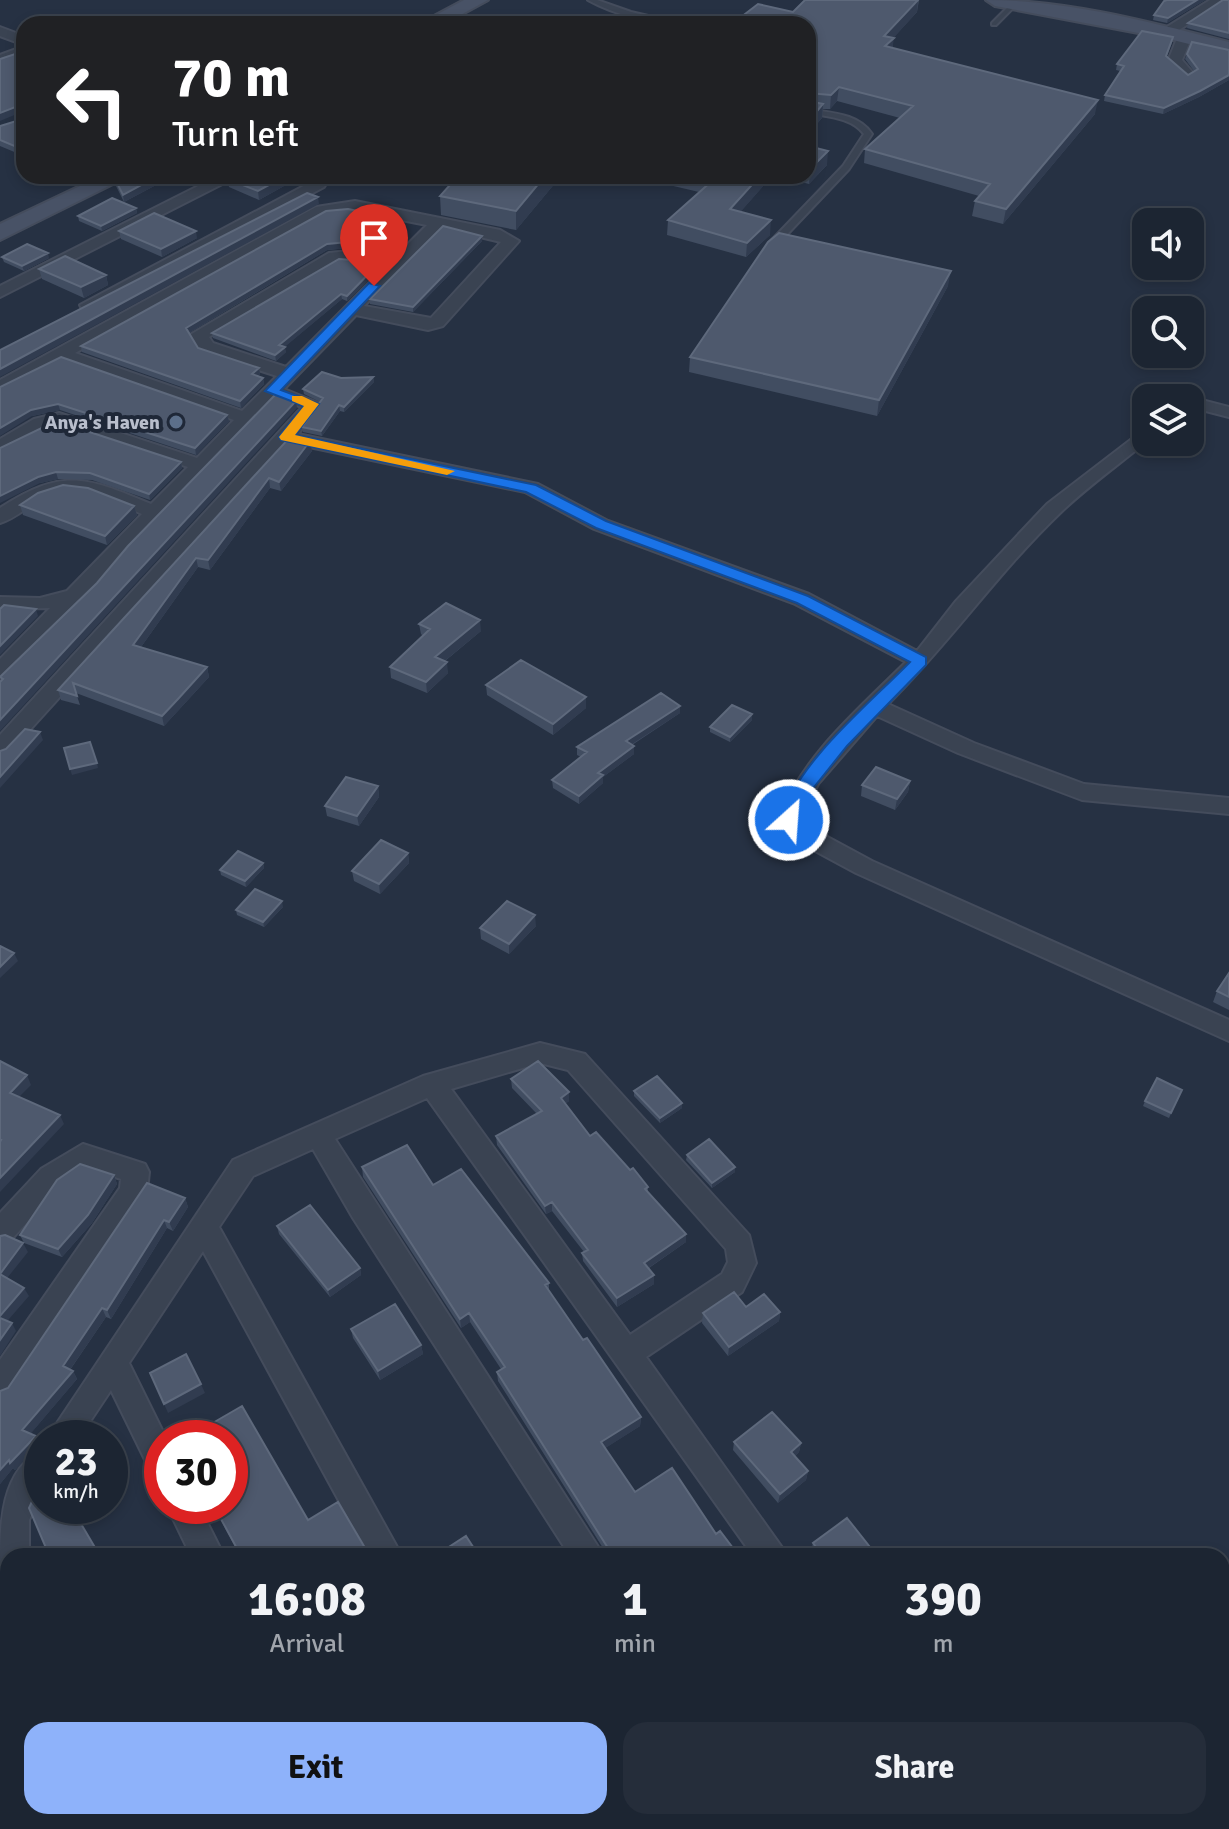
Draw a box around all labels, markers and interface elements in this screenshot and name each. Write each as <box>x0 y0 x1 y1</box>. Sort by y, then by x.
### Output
text: 70 m <box>172 43 290 112</box>
icon: left <box>40 48 144 152</box>
text: Turn left <box>172 112 299 157</box>
pin <box>340 204 408 286</box>
map controls <box>1132 208 1204 456</box>
button: sound <box>1132 208 1204 280</box>
icon: arrive <box>352 216 396 260</box>
button: search <box>1132 296 1204 368</box>
button: layers <box>1132 384 1204 456</box>
place label: Anya's Haven <box>45 410 160 435</box>
marker: Anya's Haven <box>167 413 185 431</box>
position arrow <box>747 778 831 862</box>
speed limit sign: 30 <box>144 1420 248 1524</box>
text: 23 <box>54 1437 98 1487</box>
text: km/h <box>53 1479 99 1504</box>
text: 16:08 <box>248 1570 366 1629</box>
text: 1 <box>622 1570 648 1629</box>
text: 390 <box>904 1570 982 1629</box>
text: Arrival <box>270 1628 344 1660</box>
text: min <box>614 1628 656 1660</box>
text: m <box>933 1628 953 1660</box>
button: Exit <box>24 1722 607 1814</box>
button: Share <box>623 1722 1206 1814</box>

